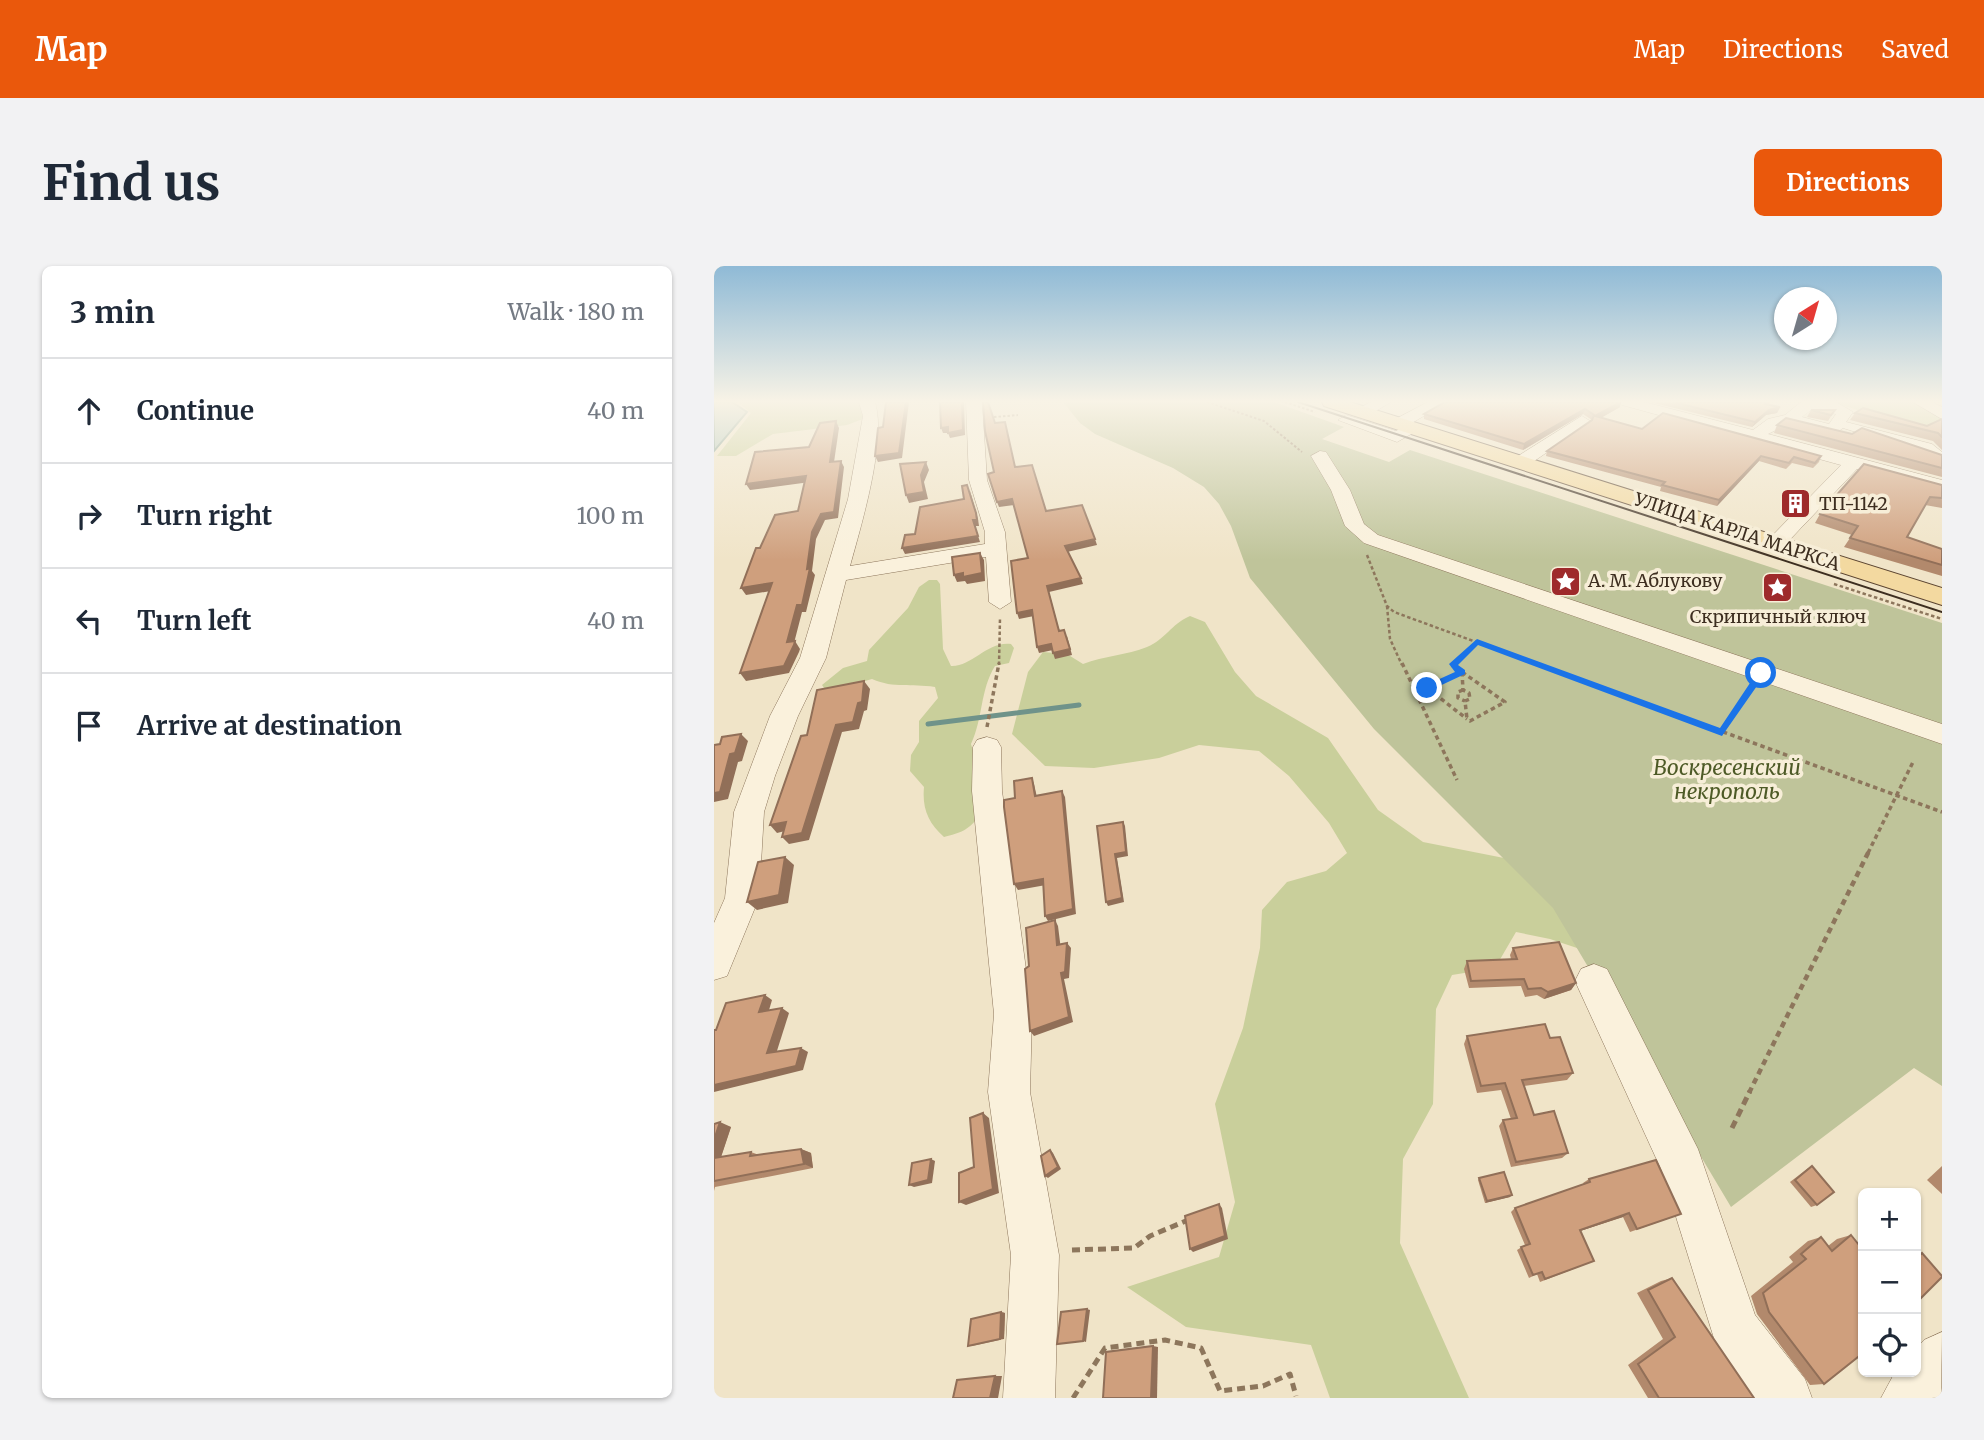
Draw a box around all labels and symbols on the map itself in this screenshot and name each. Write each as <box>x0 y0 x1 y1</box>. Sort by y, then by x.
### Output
north arrow <box>1774 287 1837 350</box>
street label: УЛИЦА КАРЛА МАРКСА <box>1630 487 1843 576</box>
building icon: ТП-1142 <box>1779 487 1813 521</box>
place label: ТП-1142 <box>1819 492 1888 515</box>
place icon: А. М. Аблукову <box>1548 564 1582 598</box>
place label: А. М. Аблукову <box>1587 569 1723 592</box>
place icon: Скрипичный ключ <box>1761 570 1795 604</box>
place label: Скрипичный ключ <box>1690 605 1866 628</box>
route start <box>1745 657 1776 688</box>
route end <box>1411 672 1442 703</box>
park label: Воскресенский некрополь <box>1653 754 1801 805</box>

